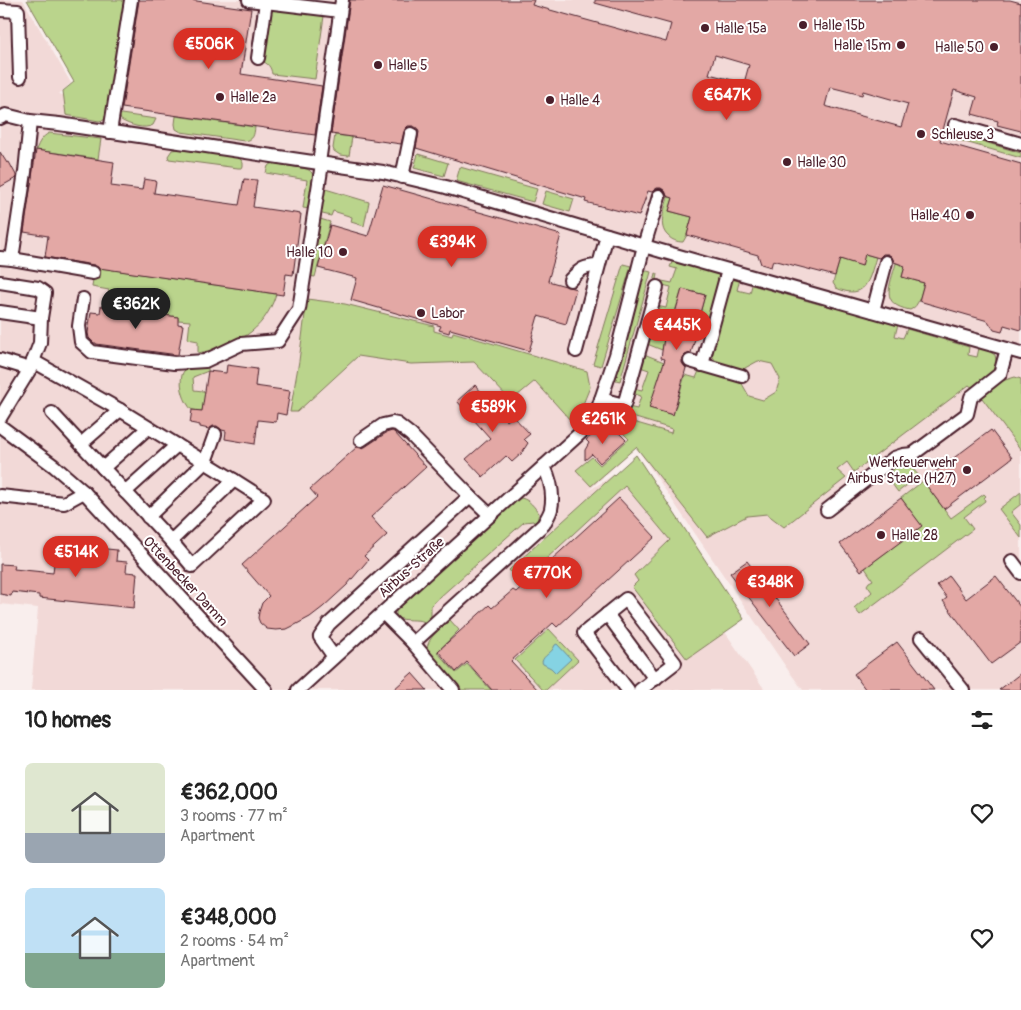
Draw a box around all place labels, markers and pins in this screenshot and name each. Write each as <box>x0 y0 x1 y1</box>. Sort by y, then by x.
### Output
place label: Halle 15b <box>813 17 865 34</box>
marker: Halle 15b <box>797 19 809 31</box>
place label: Halle 15a <box>715 20 767 37</box>
marker: Halle 15a <box>699 22 711 34</box>
pin: €506K <box>174 28 244 70</box>
place label: Halle 15m <box>834 37 891 54</box>
marker: Halle 15m <box>895 39 907 51</box>
place label: Halle 50 <box>935 39 984 56</box>
marker: Halle 50 <box>988 41 1000 53</box>
place label: Halle 5 <box>388 57 428 74</box>
marker: Halle 5 <box>372 59 384 71</box>
pin: €647K <box>692 78 762 121</box>
place label: Halle 2a <box>230 89 276 106</box>
marker: Halle 2a <box>214 91 226 103</box>
place label: Halle 4 <box>560 92 600 109</box>
marker: Halle 4 <box>544 94 556 106</box>
place label: Schleuse 3 <box>931 126 994 143</box>
marker: Schleuse 3 <box>915 128 927 140</box>
place label: Halle 30 <box>797 154 846 171</box>
marker: Halle 30 <box>781 156 793 168</box>
place label: Halle 40 <box>910 207 960 224</box>
marker: Halle 40 <box>964 209 976 221</box>
pin: €394K <box>417 226 487 268</box>
place label: Halle 10 <box>286 244 333 261</box>
marker: Halle 10 <box>337 246 349 258</box>
pin: €362K <box>101 288 171 330</box>
place label: Labor <box>431 305 465 322</box>
marker: Labor <box>415 307 427 319</box>
pin: €445K <box>642 308 712 351</box>
pin: €589K <box>458 390 528 433</box>
pin: €261K <box>568 402 638 445</box>
place label: Werkfeuerwehr Airbus Stade (H27) <box>846 454 957 487</box>
marker: Werkfeuerwehr Airbus Stade (H27) <box>961 464 973 476</box>
place label: Halle 28 <box>891 527 938 544</box>
marker: Halle 28 <box>875 529 887 541</box>
pin: €514K <box>41 536 111 578</box>
pin: €770K <box>512 556 582 599</box>
pin: €348K <box>735 566 805 608</box>

